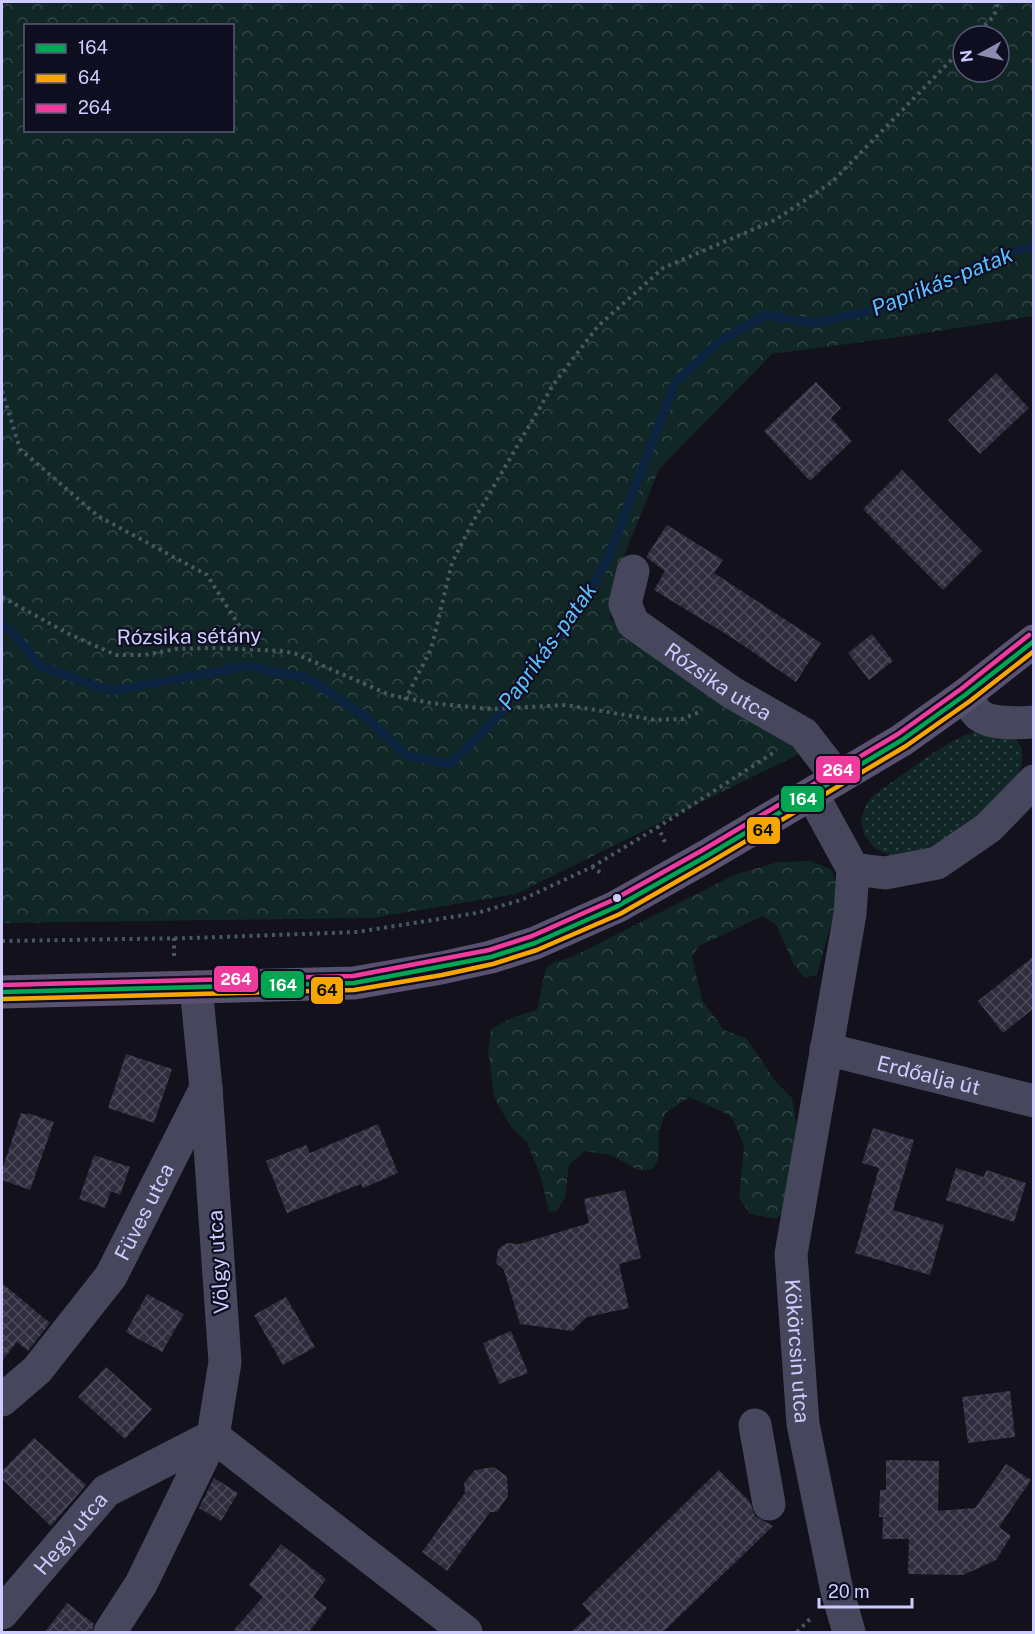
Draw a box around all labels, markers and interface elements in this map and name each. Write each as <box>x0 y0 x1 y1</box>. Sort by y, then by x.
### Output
legend <box>24 24 234 132</box>
north arrow <box>951 24 1011 84</box>
text: 164 <box>78 37 108 58</box>
text: N <box>956 48 977 64</box>
text: 64 <box>78 67 101 88</box>
text: 264 <box>78 97 111 118</box>
water label: Paprikás-patak <box>868 241 1017 321</box>
water label: Paprikás-patak <box>492 578 602 714</box>
street label: Rózsika sétány <box>117 622 261 650</box>
street label: Rózsika utca <box>660 637 776 725</box>
line badge: 264 <box>815 755 861 784</box>
text: 264 <box>822 761 854 780</box>
line badge: 164 <box>780 785 825 813</box>
text: 164 <box>789 790 817 809</box>
line badge: 64 <box>746 816 781 845</box>
text: 64 <box>752 821 774 840</box>
unlabelled marker <box>611 892 623 904</box>
line badge: 264 <box>213 965 259 993</box>
text: 264 <box>220 970 252 989</box>
line badge: 164 <box>260 970 305 999</box>
text: 164 <box>269 976 297 995</box>
line badge: 64 <box>310 976 344 1005</box>
text: 64 <box>316 981 338 1000</box>
street label: Erdőalja út <box>875 1050 983 1100</box>
street label: Füves utca <box>109 1159 179 1264</box>
street label: Völgy utca <box>202 1209 234 1315</box>
street label: Kökörcsin utca <box>780 1278 815 1424</box>
street label: Hegy utca <box>28 1487 112 1579</box>
scale bar <box>819 1571 912 1609</box>
text: 20 m <box>828 1581 870 1602</box>

